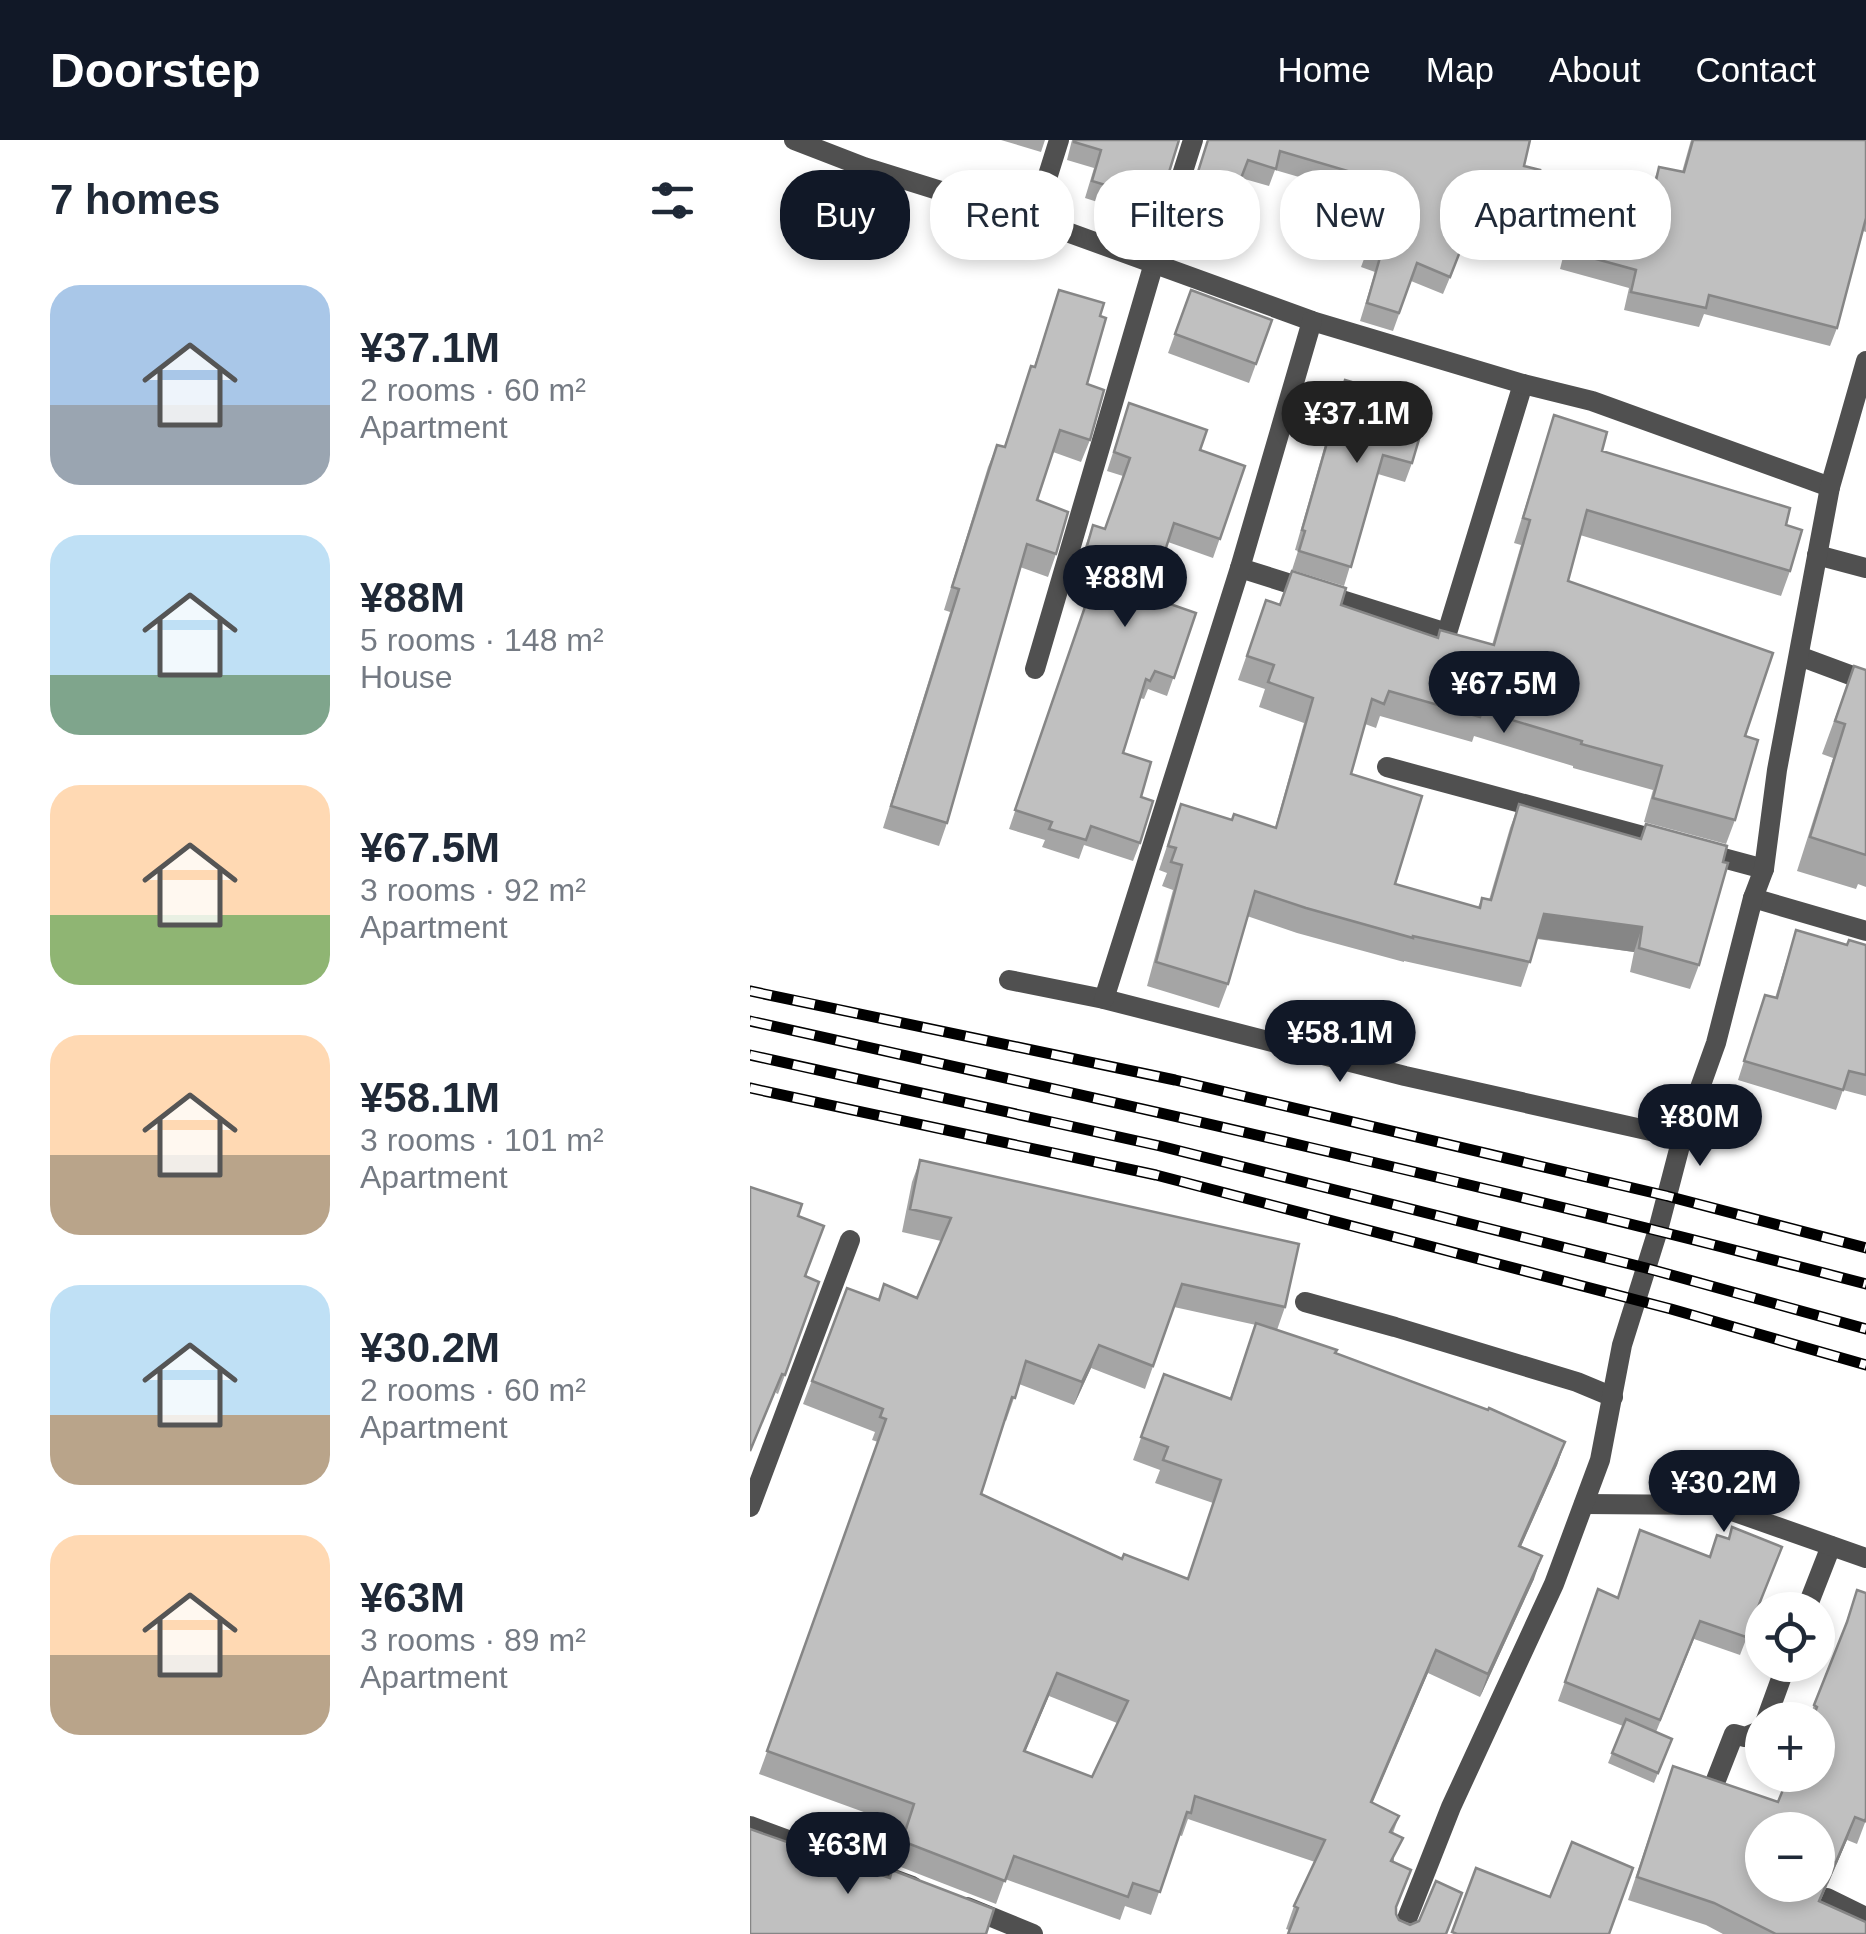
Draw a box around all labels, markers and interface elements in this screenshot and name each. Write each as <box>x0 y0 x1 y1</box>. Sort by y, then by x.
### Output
text: Doorstep <box>50 44 261 97</box>
text: Home <box>1277 50 1371 89</box>
text: Map <box>1426 50 1494 89</box>
text: About <box>1549 50 1640 89</box>
text: Contact <box>1695 50 1816 89</box>
chip: Buy <box>780 170 910 260</box>
chip: Rent <box>930 170 1074 260</box>
chip: Filters <box>1094 170 1260 260</box>
chip: New <box>1280 170 1420 260</box>
chip: Apartment <box>1440 170 1671 260</box>
icon: filters <box>645 173 700 228</box>
text: 7 homes <box>50 176 220 223</box>
text: ¥37.1M <box>360 324 500 371</box>
icon: home <box>130 325 250 445</box>
text: 2 rooms · 60 m² <box>360 372 586 408</box>
pin: ¥37.1M <box>1276 381 1438 466</box>
text: ¥37.1M <box>1304 395 1410 431</box>
text: Apartment <box>360 409 508 445</box>
pin: ¥88M <box>1066 545 1184 630</box>
text: ¥88M <box>1085 559 1165 595</box>
text: ¥88M <box>360 574 465 621</box>
icon: home <box>130 575 250 695</box>
text: 5 rooms · 148 m² <box>360 622 604 658</box>
pin: ¥67.5M <box>1423 651 1585 736</box>
text: House <box>360 659 453 695</box>
text: ¥67.5M <box>1451 665 1557 701</box>
text: ¥67.5M <box>360 824 500 871</box>
icon: home <box>130 825 250 945</box>
text: 3 rooms · 92 m² <box>360 872 586 908</box>
text: Apartment <box>360 909 508 945</box>
pin: ¥58.1M <box>1259 1000 1421 1085</box>
text: ¥58.1M <box>1287 1014 1393 1050</box>
text: ¥58.1M <box>360 1074 500 1121</box>
icon: home <box>130 1075 250 1195</box>
pin: ¥80M <box>1641 1084 1759 1169</box>
text: ¥80M <box>1660 1098 1740 1134</box>
text: 3 rooms · 101 m² <box>360 1122 604 1158</box>
text: Apartment <box>360 1159 508 1195</box>
text: ¥30.2M <box>360 1324 500 1371</box>
icon: home <box>130 1325 250 1445</box>
text: 2 rooms · 60 m² <box>360 1372 586 1408</box>
text: Apartment <box>360 1409 508 1445</box>
pin: ¥30.2M <box>1643 1450 1805 1535</box>
text: ¥30.2M <box>1671 1464 1777 1500</box>
text: ¥63M <box>360 1574 465 1621</box>
icon: home <box>130 1575 250 1695</box>
map controls <box>1745 1592 1835 1902</box>
button: locate <box>1745 1592 1835 1682</box>
text: 3 rooms · 89 m² <box>360 1622 586 1658</box>
text: Apartment <box>360 1659 508 1695</box>
button: + <box>1745 1702 1835 1792</box>
pin: ¥63M <box>789 1812 907 1897</box>
button: − <box>1745 1812 1835 1902</box>
text: ¥63M <box>808 1826 888 1862</box>

